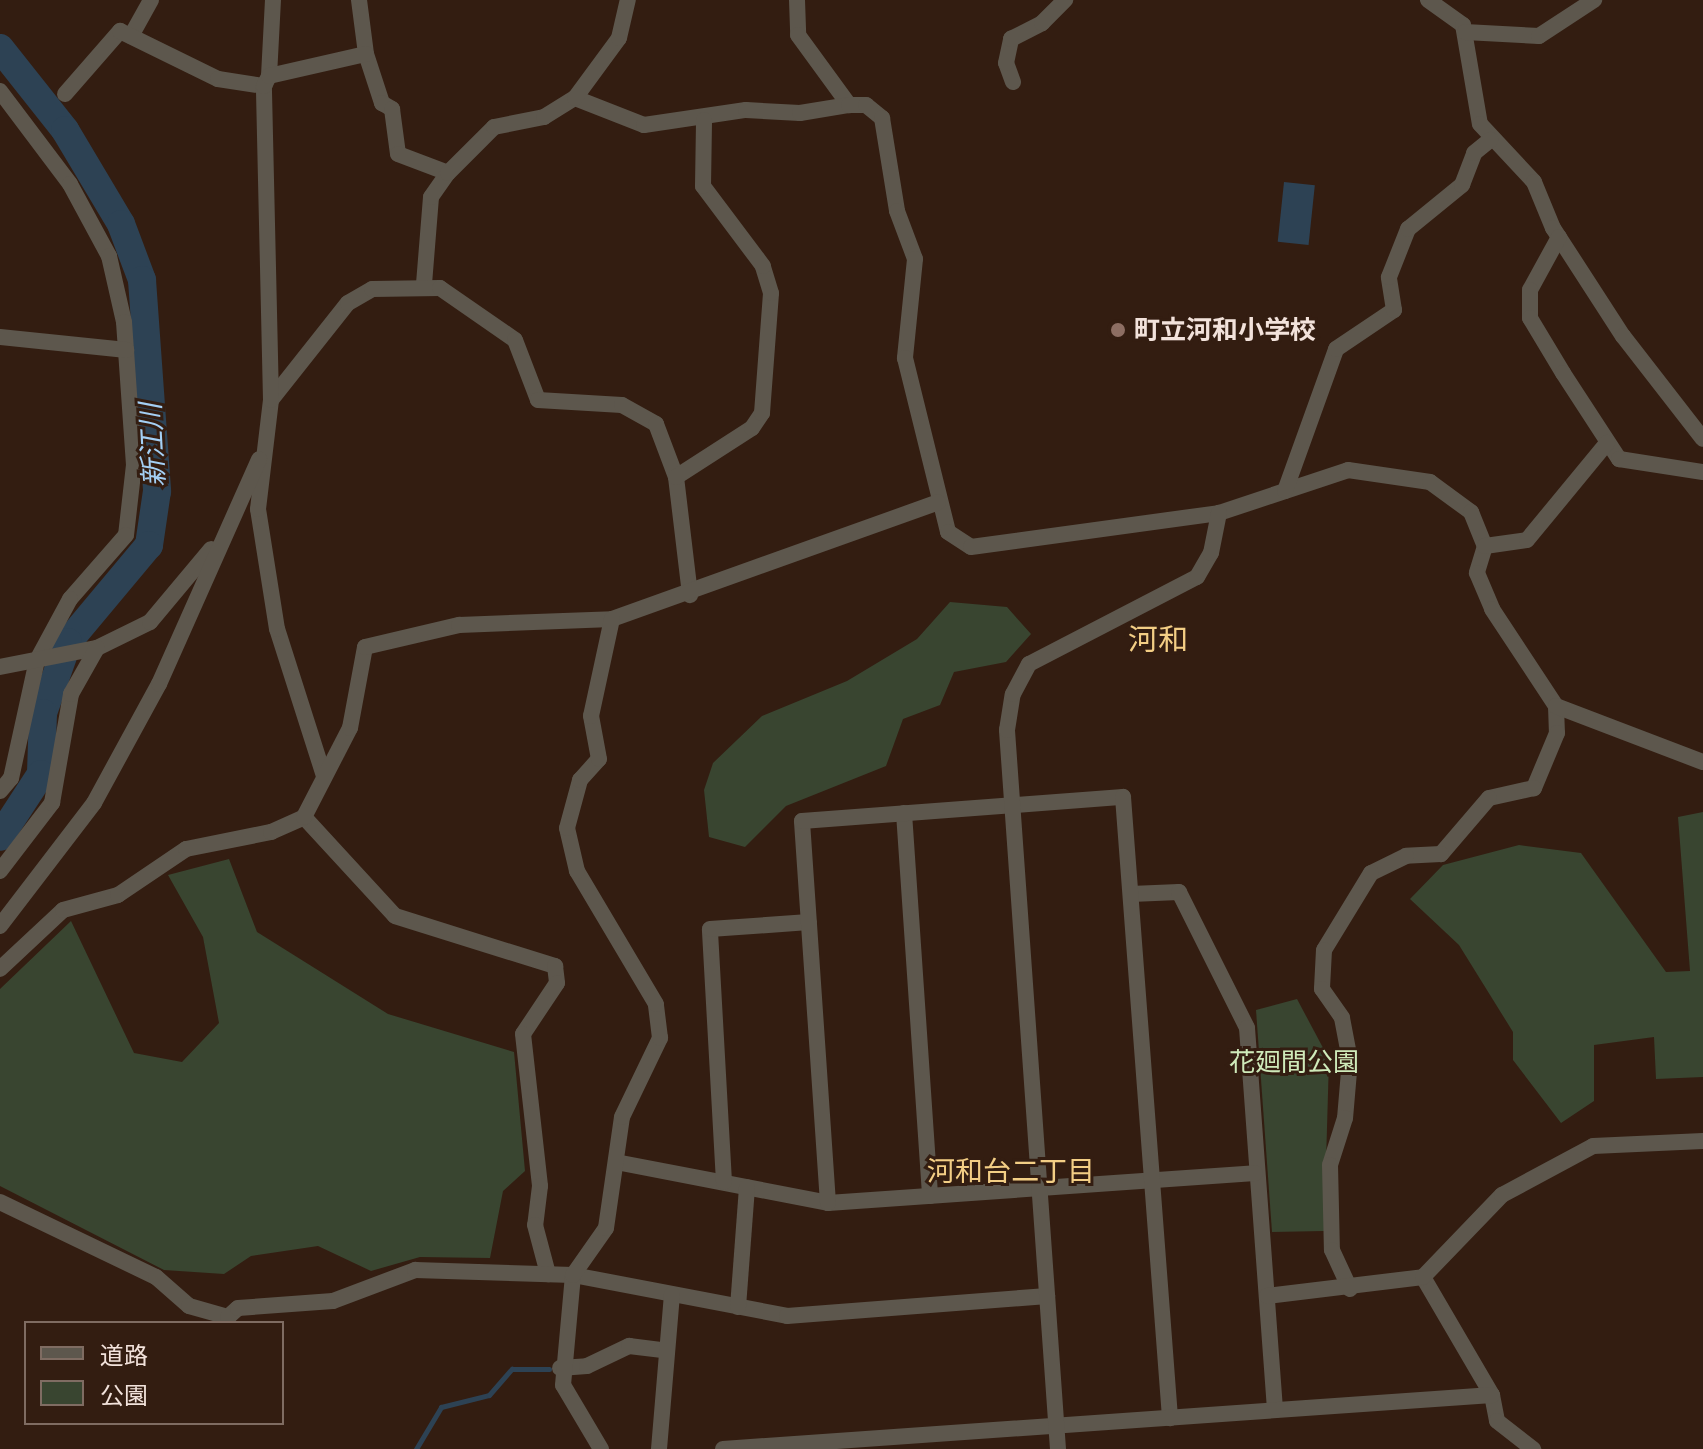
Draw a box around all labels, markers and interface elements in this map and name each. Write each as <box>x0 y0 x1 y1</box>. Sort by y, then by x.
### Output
place label: 町立河和小学校 <box>1134 314 1316 346</box>
marker: 町立河和小学校 <box>1109 321 1127 339</box>
water label: 新江川 <box>133 402 171 488</box>
district label: 河和 <box>1128 621 1188 657</box>
park label: 花廻間公園 <box>1229 1046 1359 1078</box>
district label: 河和台二丁目 <box>927 1154 1095 1188</box>
legend <box>24 1321 284 1425</box>
text: 道路 <box>100 1341 148 1369</box>
text: 公園 <box>100 1381 148 1409</box>

